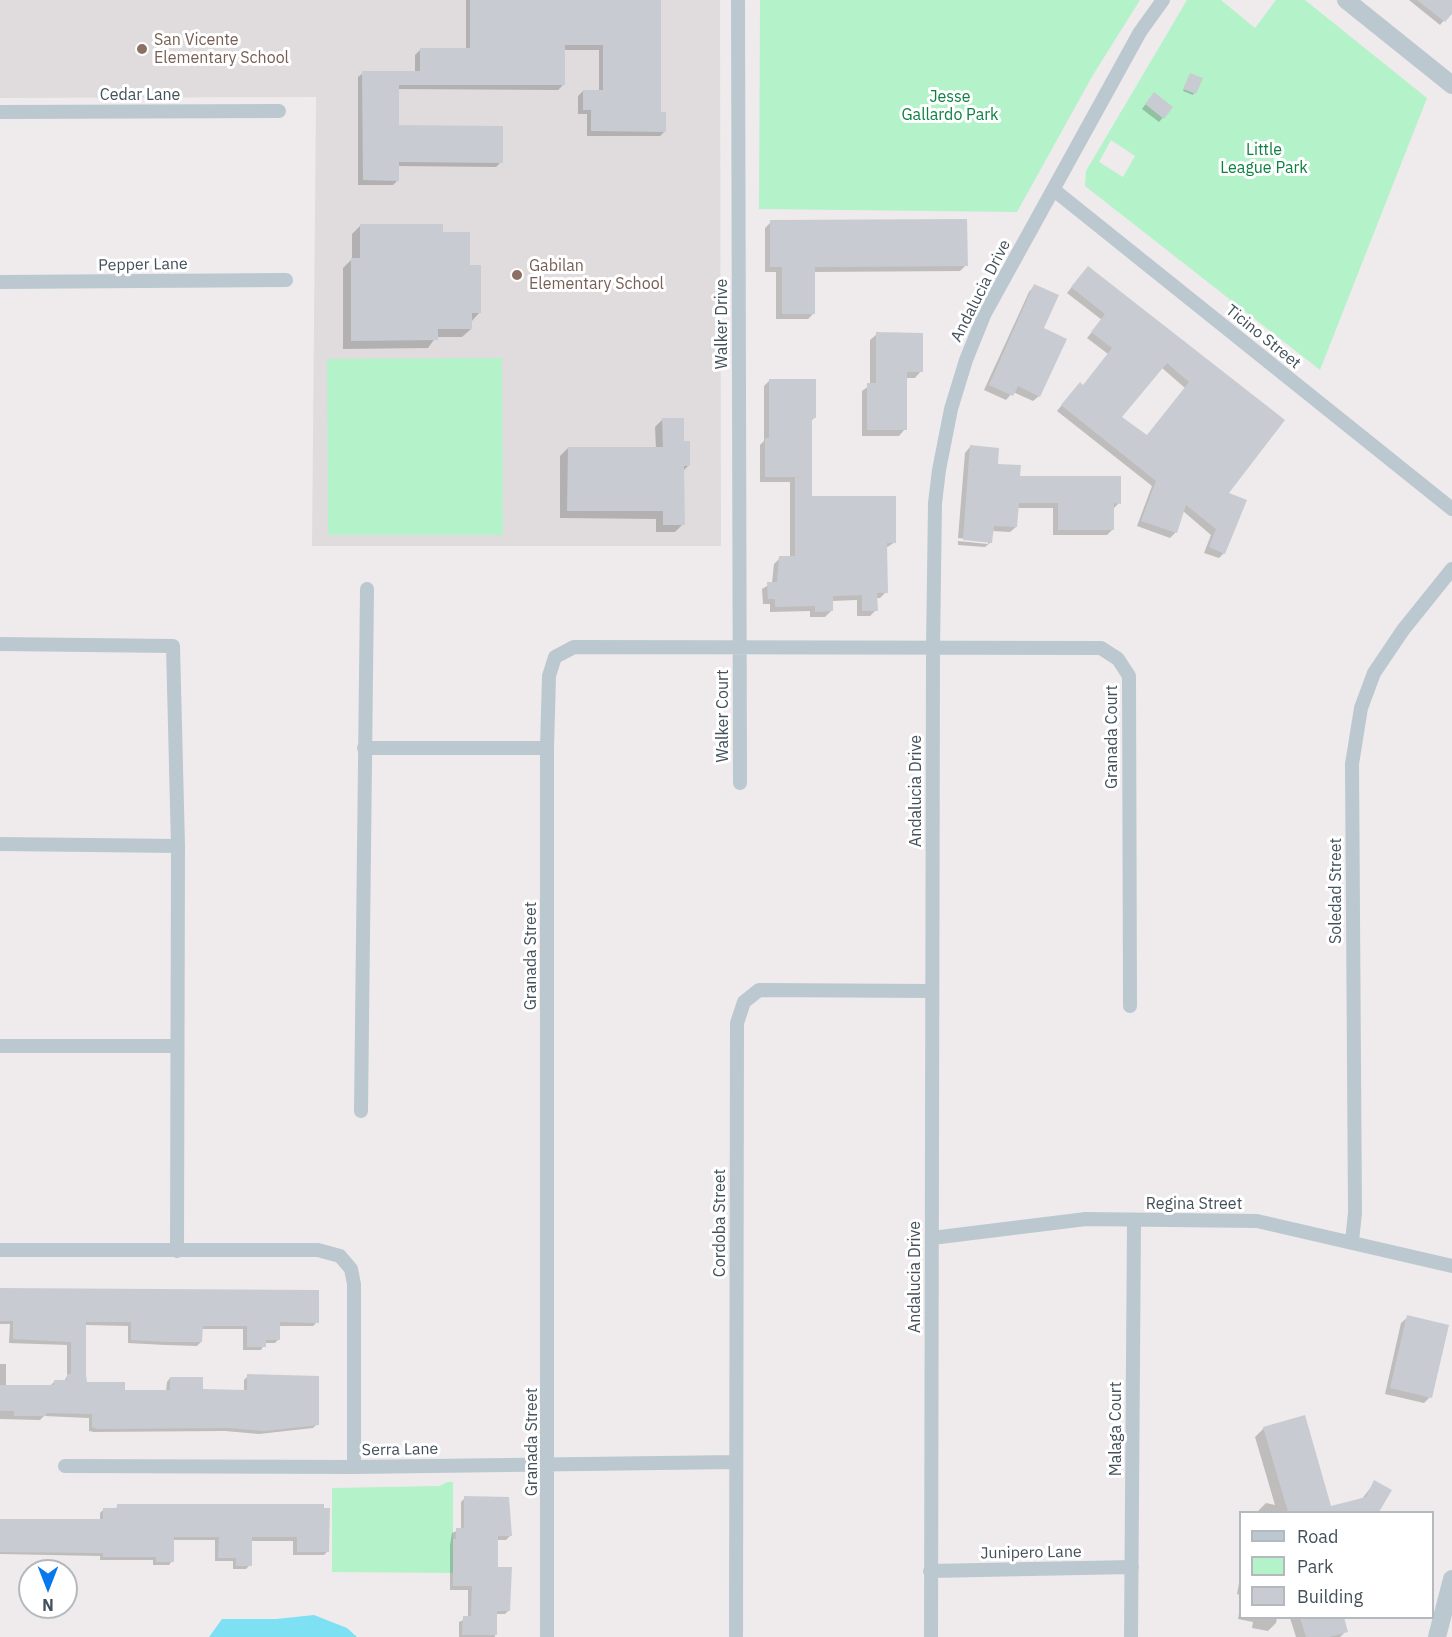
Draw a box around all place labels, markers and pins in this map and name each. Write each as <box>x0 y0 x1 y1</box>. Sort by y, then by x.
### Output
place label: San Vicente Elementary School <box>154 30 289 68</box>
marker: San Vicente Elementary School <box>135 42 149 56</box>
place label: Gabilan Elementary School <box>529 256 664 294</box>
marker: Gabilan Elementary School <box>510 268 524 282</box>

